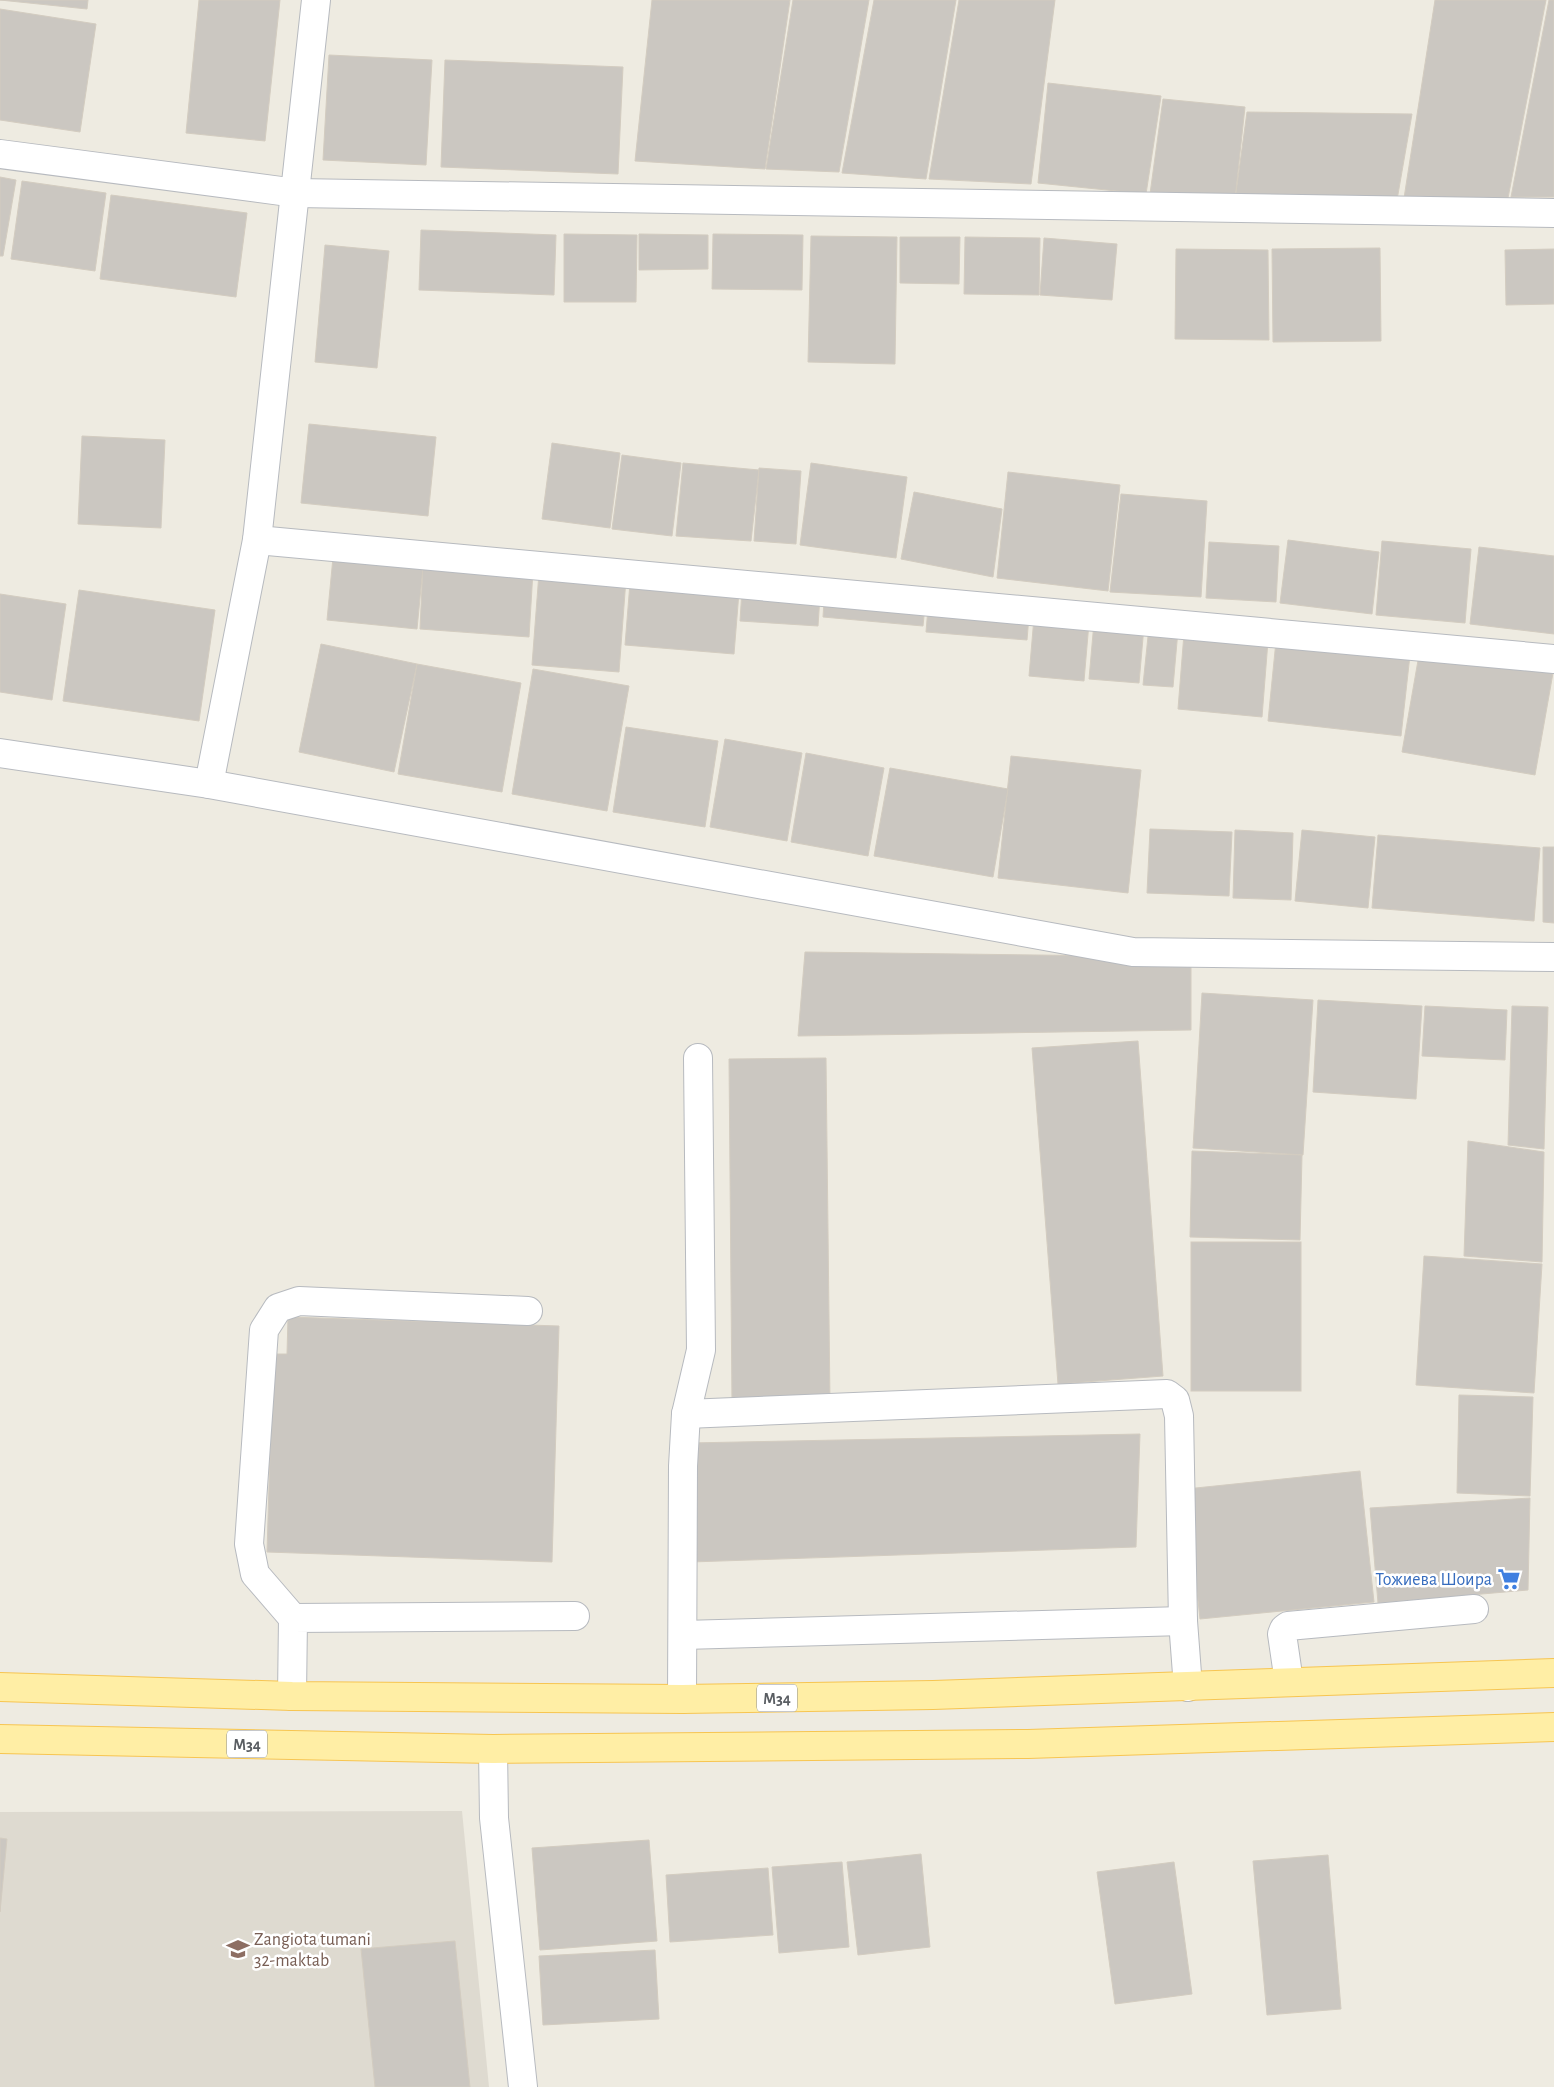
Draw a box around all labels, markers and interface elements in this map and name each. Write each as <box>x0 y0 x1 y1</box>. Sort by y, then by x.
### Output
supermarket icon: Тожиева Шоира <box>1496 1566 1522 1592</box>
place label: Тожиева Шоира <box>1375 1571 1492 1589</box>
road number: M34 <box>757 1685 797 1712</box>
road number: M34 <box>227 1730 267 1758</box>
place label: Zangiota tumani 32-maktab <box>254 1931 371 1970</box>
school or university icon: Zangiota tumani 32-maktab <box>225 1936 251 1962</box>

